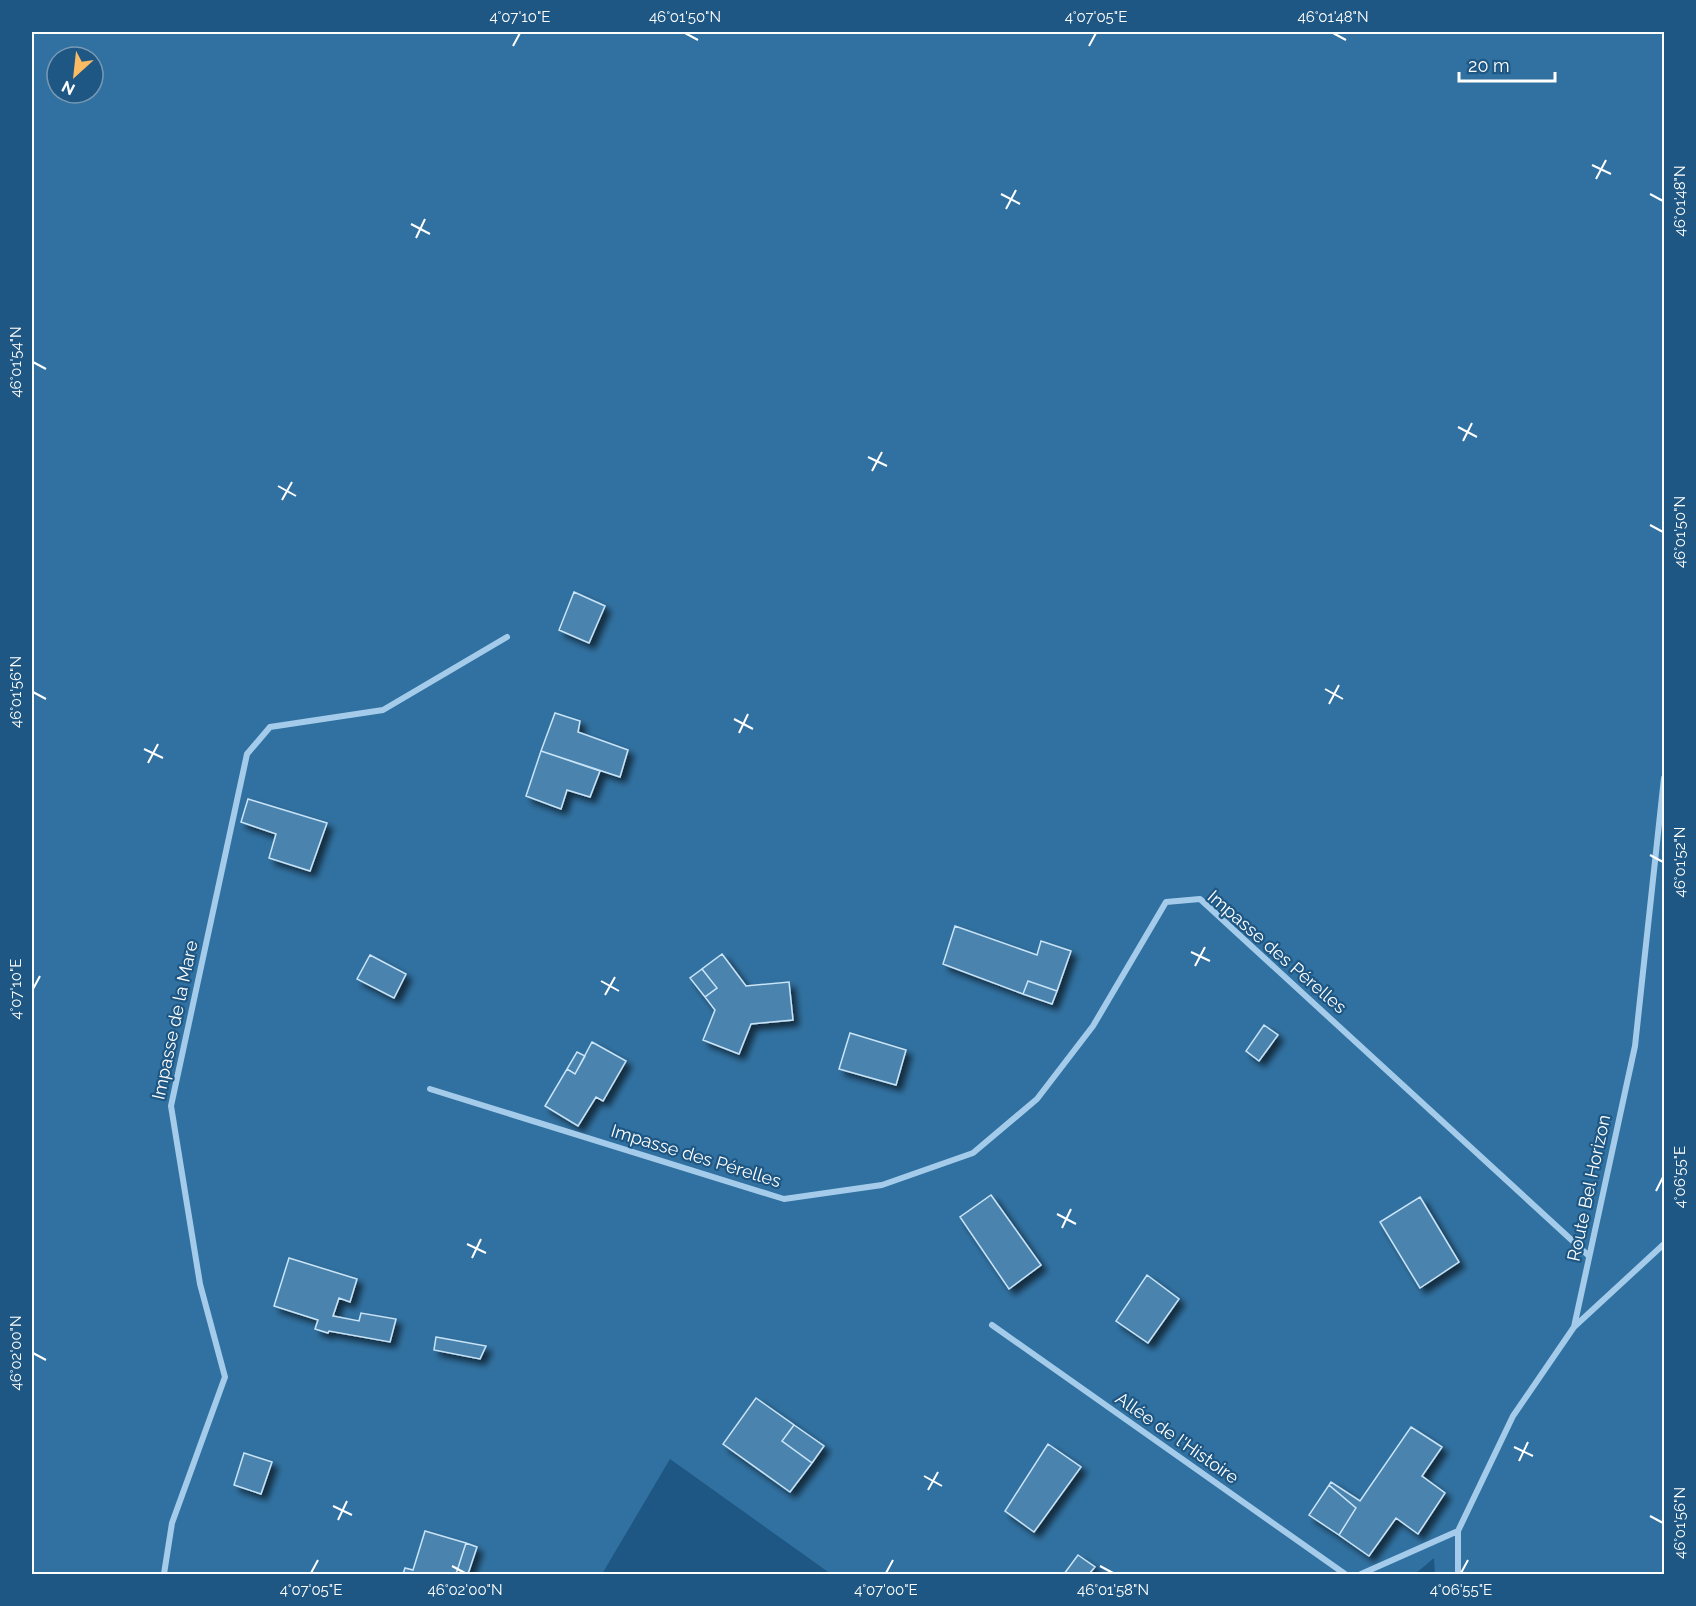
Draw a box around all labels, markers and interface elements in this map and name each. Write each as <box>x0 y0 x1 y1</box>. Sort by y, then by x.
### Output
text: 4°07'10"E <box>490 8 550 26</box>
text: 46°01'50"N <box>649 8 721 26</box>
text: 4°07'05"E <box>1065 8 1127 26</box>
text: 46°01'48"N <box>1297 8 1369 26</box>
north arrow <box>45 45 105 105</box>
scale bar <box>1459 45 1555 83</box>
text: 20 m <box>1468 55 1510 76</box>
text: N <box>59 77 78 99</box>
text: 46°01'48"N <box>1671 165 1689 237</box>
text: 46°01'54"N <box>7 326 25 398</box>
text: 46°01'50"N <box>1671 496 1689 568</box>
text: 46°01'56"N <box>7 656 25 728</box>
text: 46°01'52"N <box>1671 827 1689 897</box>
street label: Impasse des Pérelles <box>1204 886 1351 1018</box>
street label: Impasse de la Mare <box>147 938 202 1101</box>
text: 4°07'10"E <box>7 959 25 1019</box>
street label: Route Bel Horizon <box>1563 1113 1614 1263</box>
street label: Impasse des Pérelles <box>609 1120 784 1191</box>
text: 4°06'55"E <box>1671 1146 1689 1208</box>
text: 46°02'00"N <box>7 1315 25 1391</box>
street label: Allée de l'Histoire <box>1112 1387 1243 1488</box>
text: 46°01'56"N <box>1671 1487 1689 1559</box>
text: 4°07'05"E <box>280 1581 342 1599</box>
text: 46°02'00"N <box>427 1581 503 1599</box>
text: 4°07'00"E <box>854 1581 918 1599</box>
text: 46°01'58"N <box>1077 1581 1149 1599</box>
text: 4°06'55"E <box>1430 1581 1492 1599</box>

